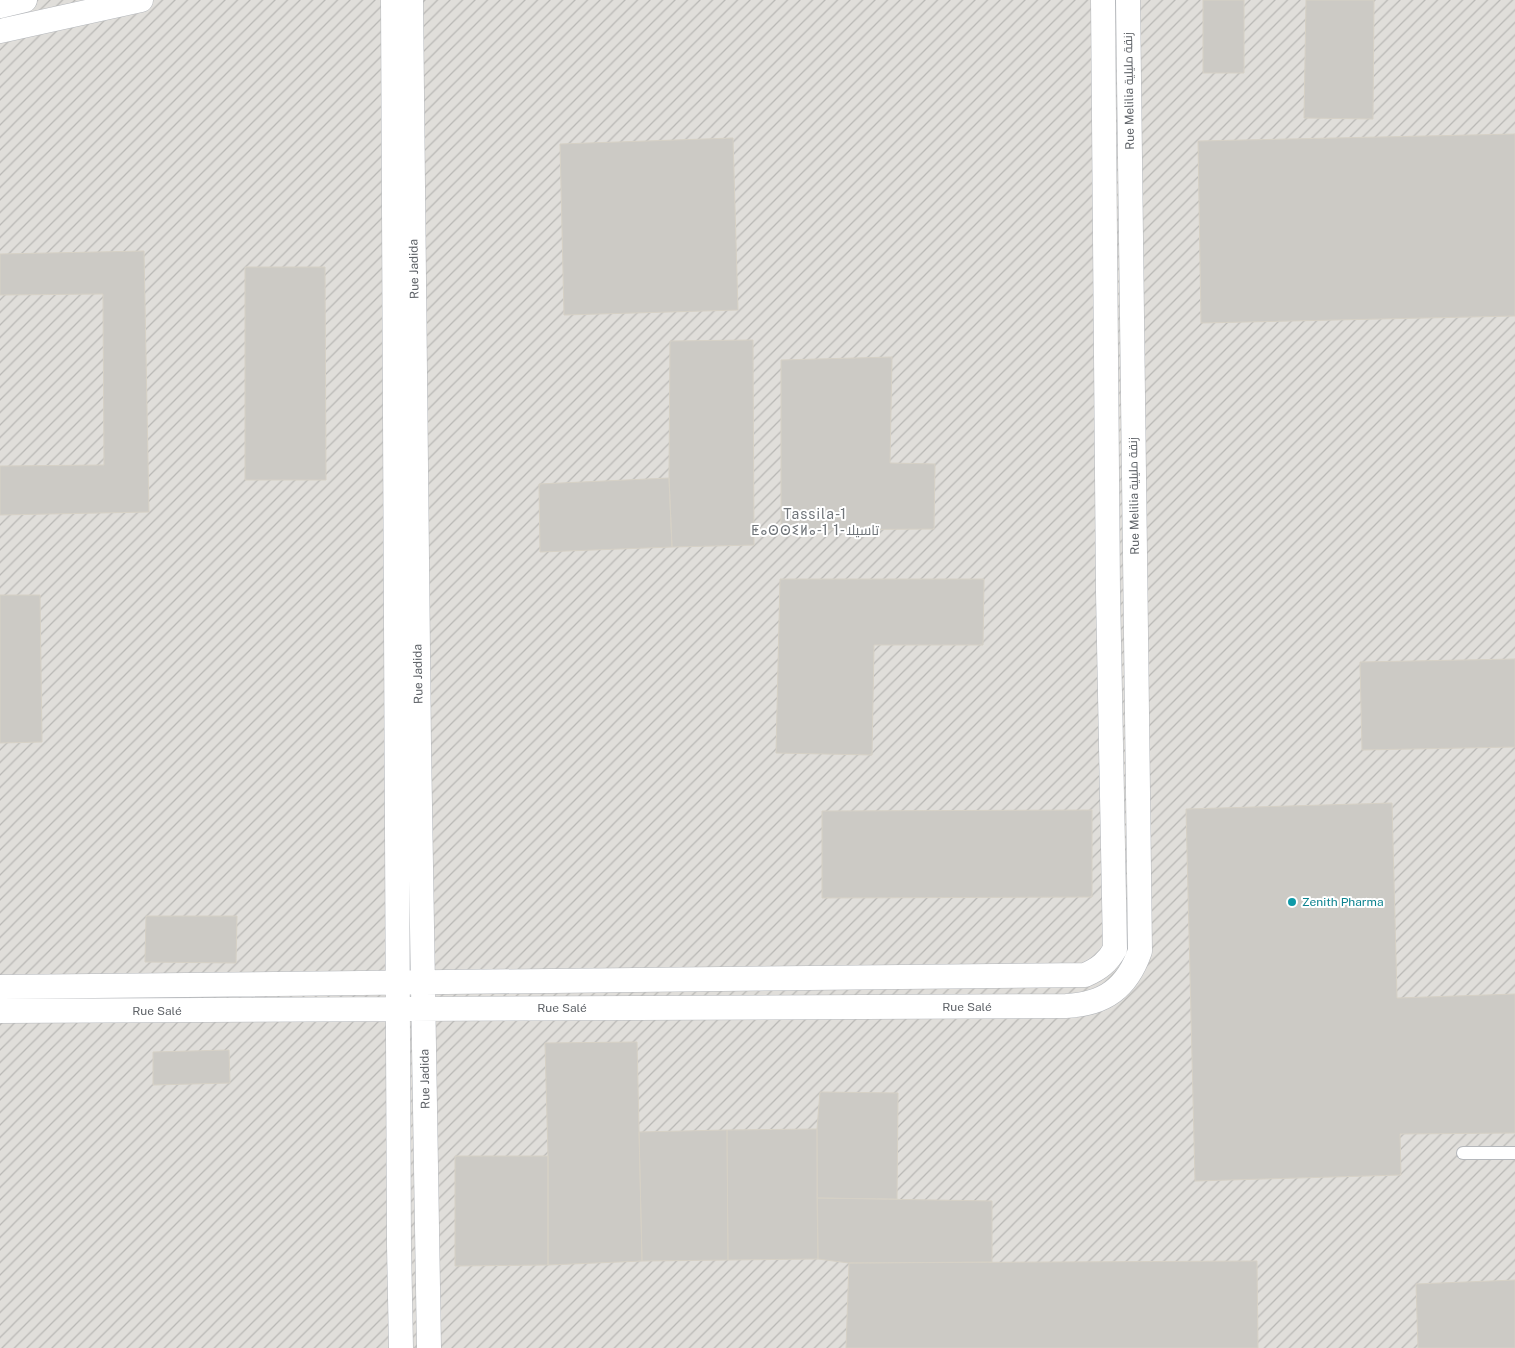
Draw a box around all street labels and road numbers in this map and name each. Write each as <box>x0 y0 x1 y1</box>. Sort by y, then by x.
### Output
street label: Rue Melilia زنقة مليلية <box>1121 32 1137 150</box>
street label: Rue Jadida <box>406 239 422 299</box>
street label: Rue Melilia زنقة مليلية <box>1126 437 1142 555</box>
street label: Rue Jadida <box>410 644 426 704</box>
street label: Rue Salé <box>942 1000 992 1014</box>
street label: Rue Salé <box>537 1001 587 1015</box>
street label: Rue Salé <box>132 1004 182 1018</box>
street label: Rue Jadida <box>417 1049 433 1109</box>

